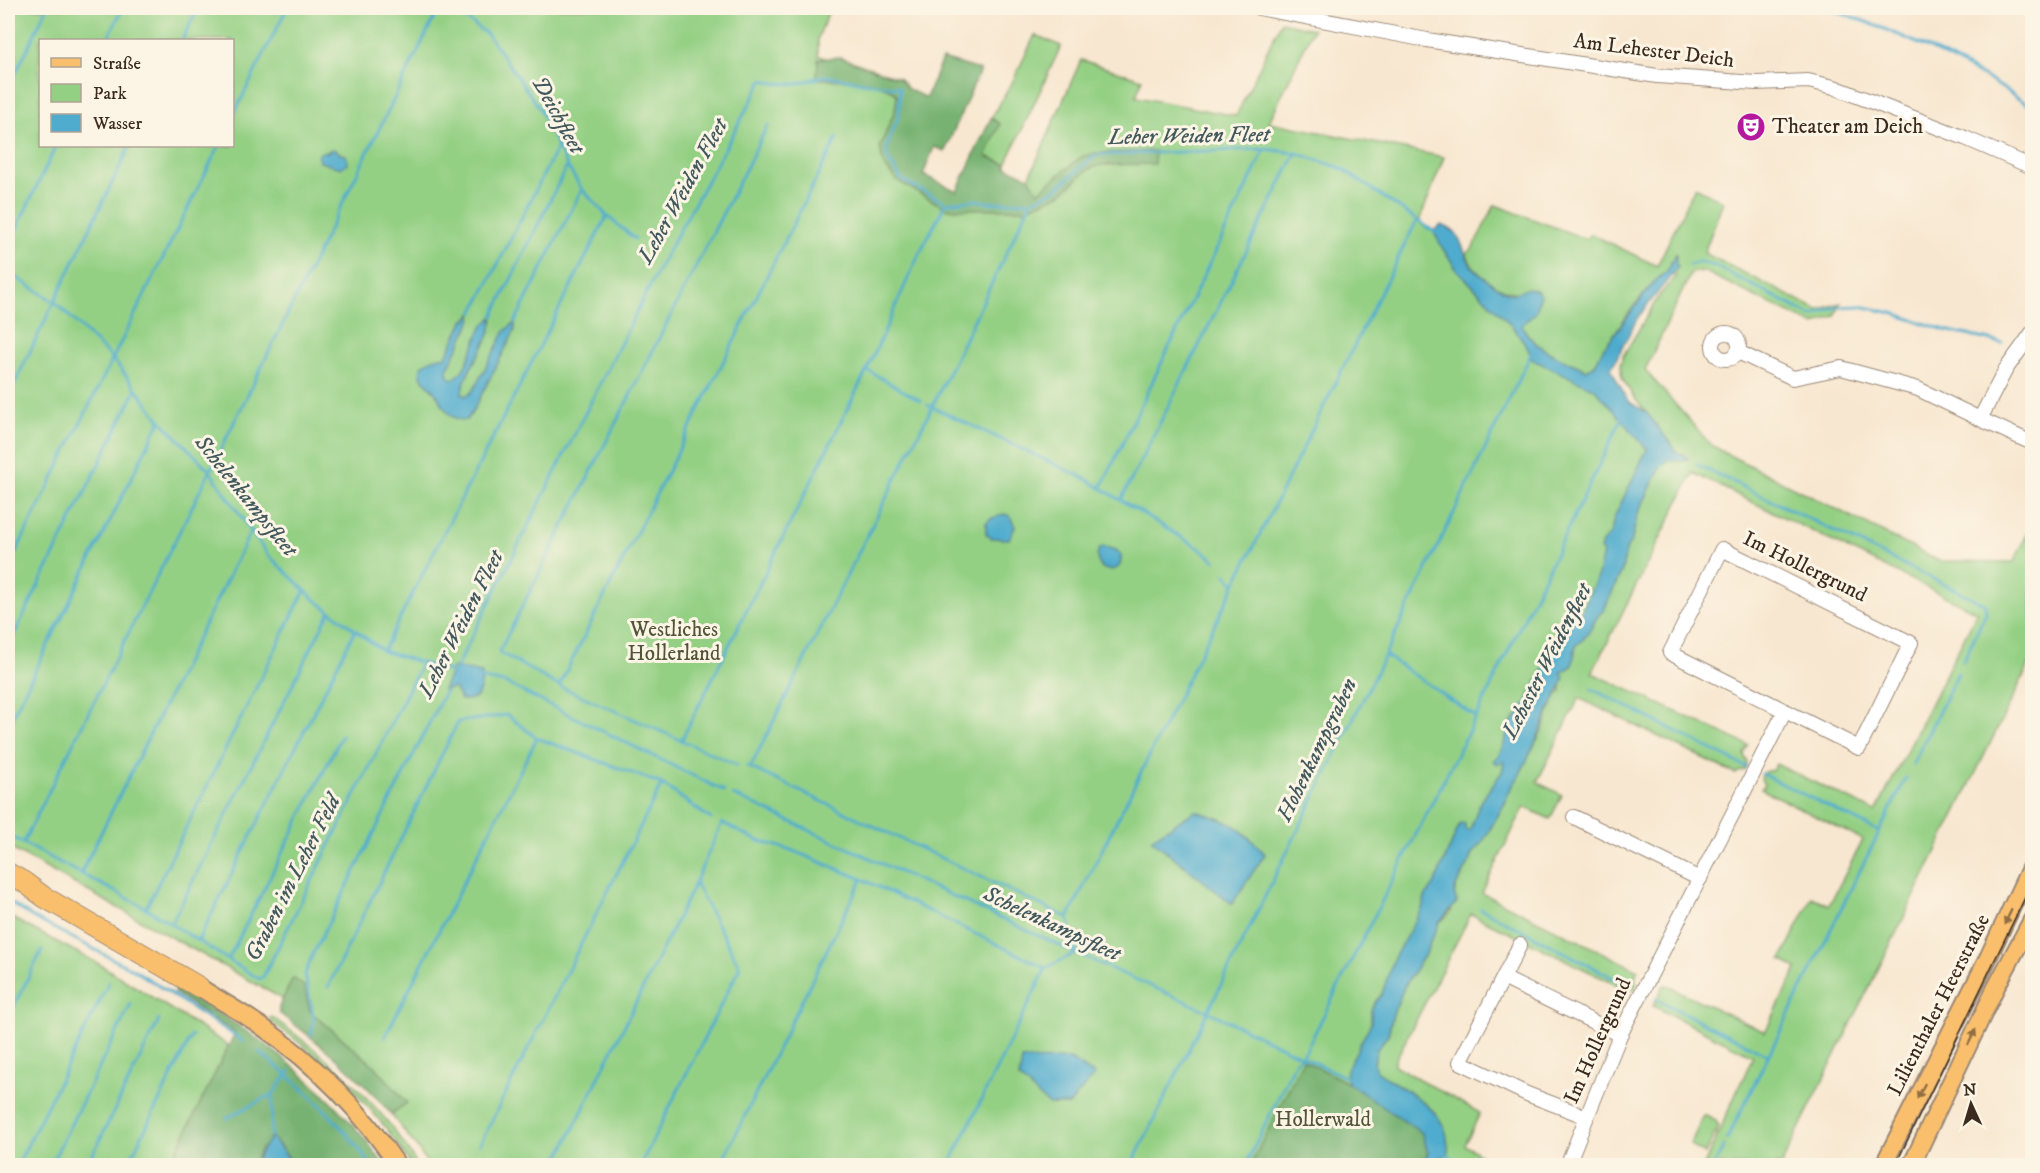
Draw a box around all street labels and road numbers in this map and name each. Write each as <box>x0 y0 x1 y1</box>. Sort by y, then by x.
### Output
street label: Am Lehester Deich <box>1572 28 1736 74</box>
street label: Im Hollergrund <box>1739 526 1872 608</box>
street label: Lilienthaler Heerstraße <box>1882 910 1996 1100</box>
street label: Im Hollergrund <box>1559 974 1638 1108</box>

